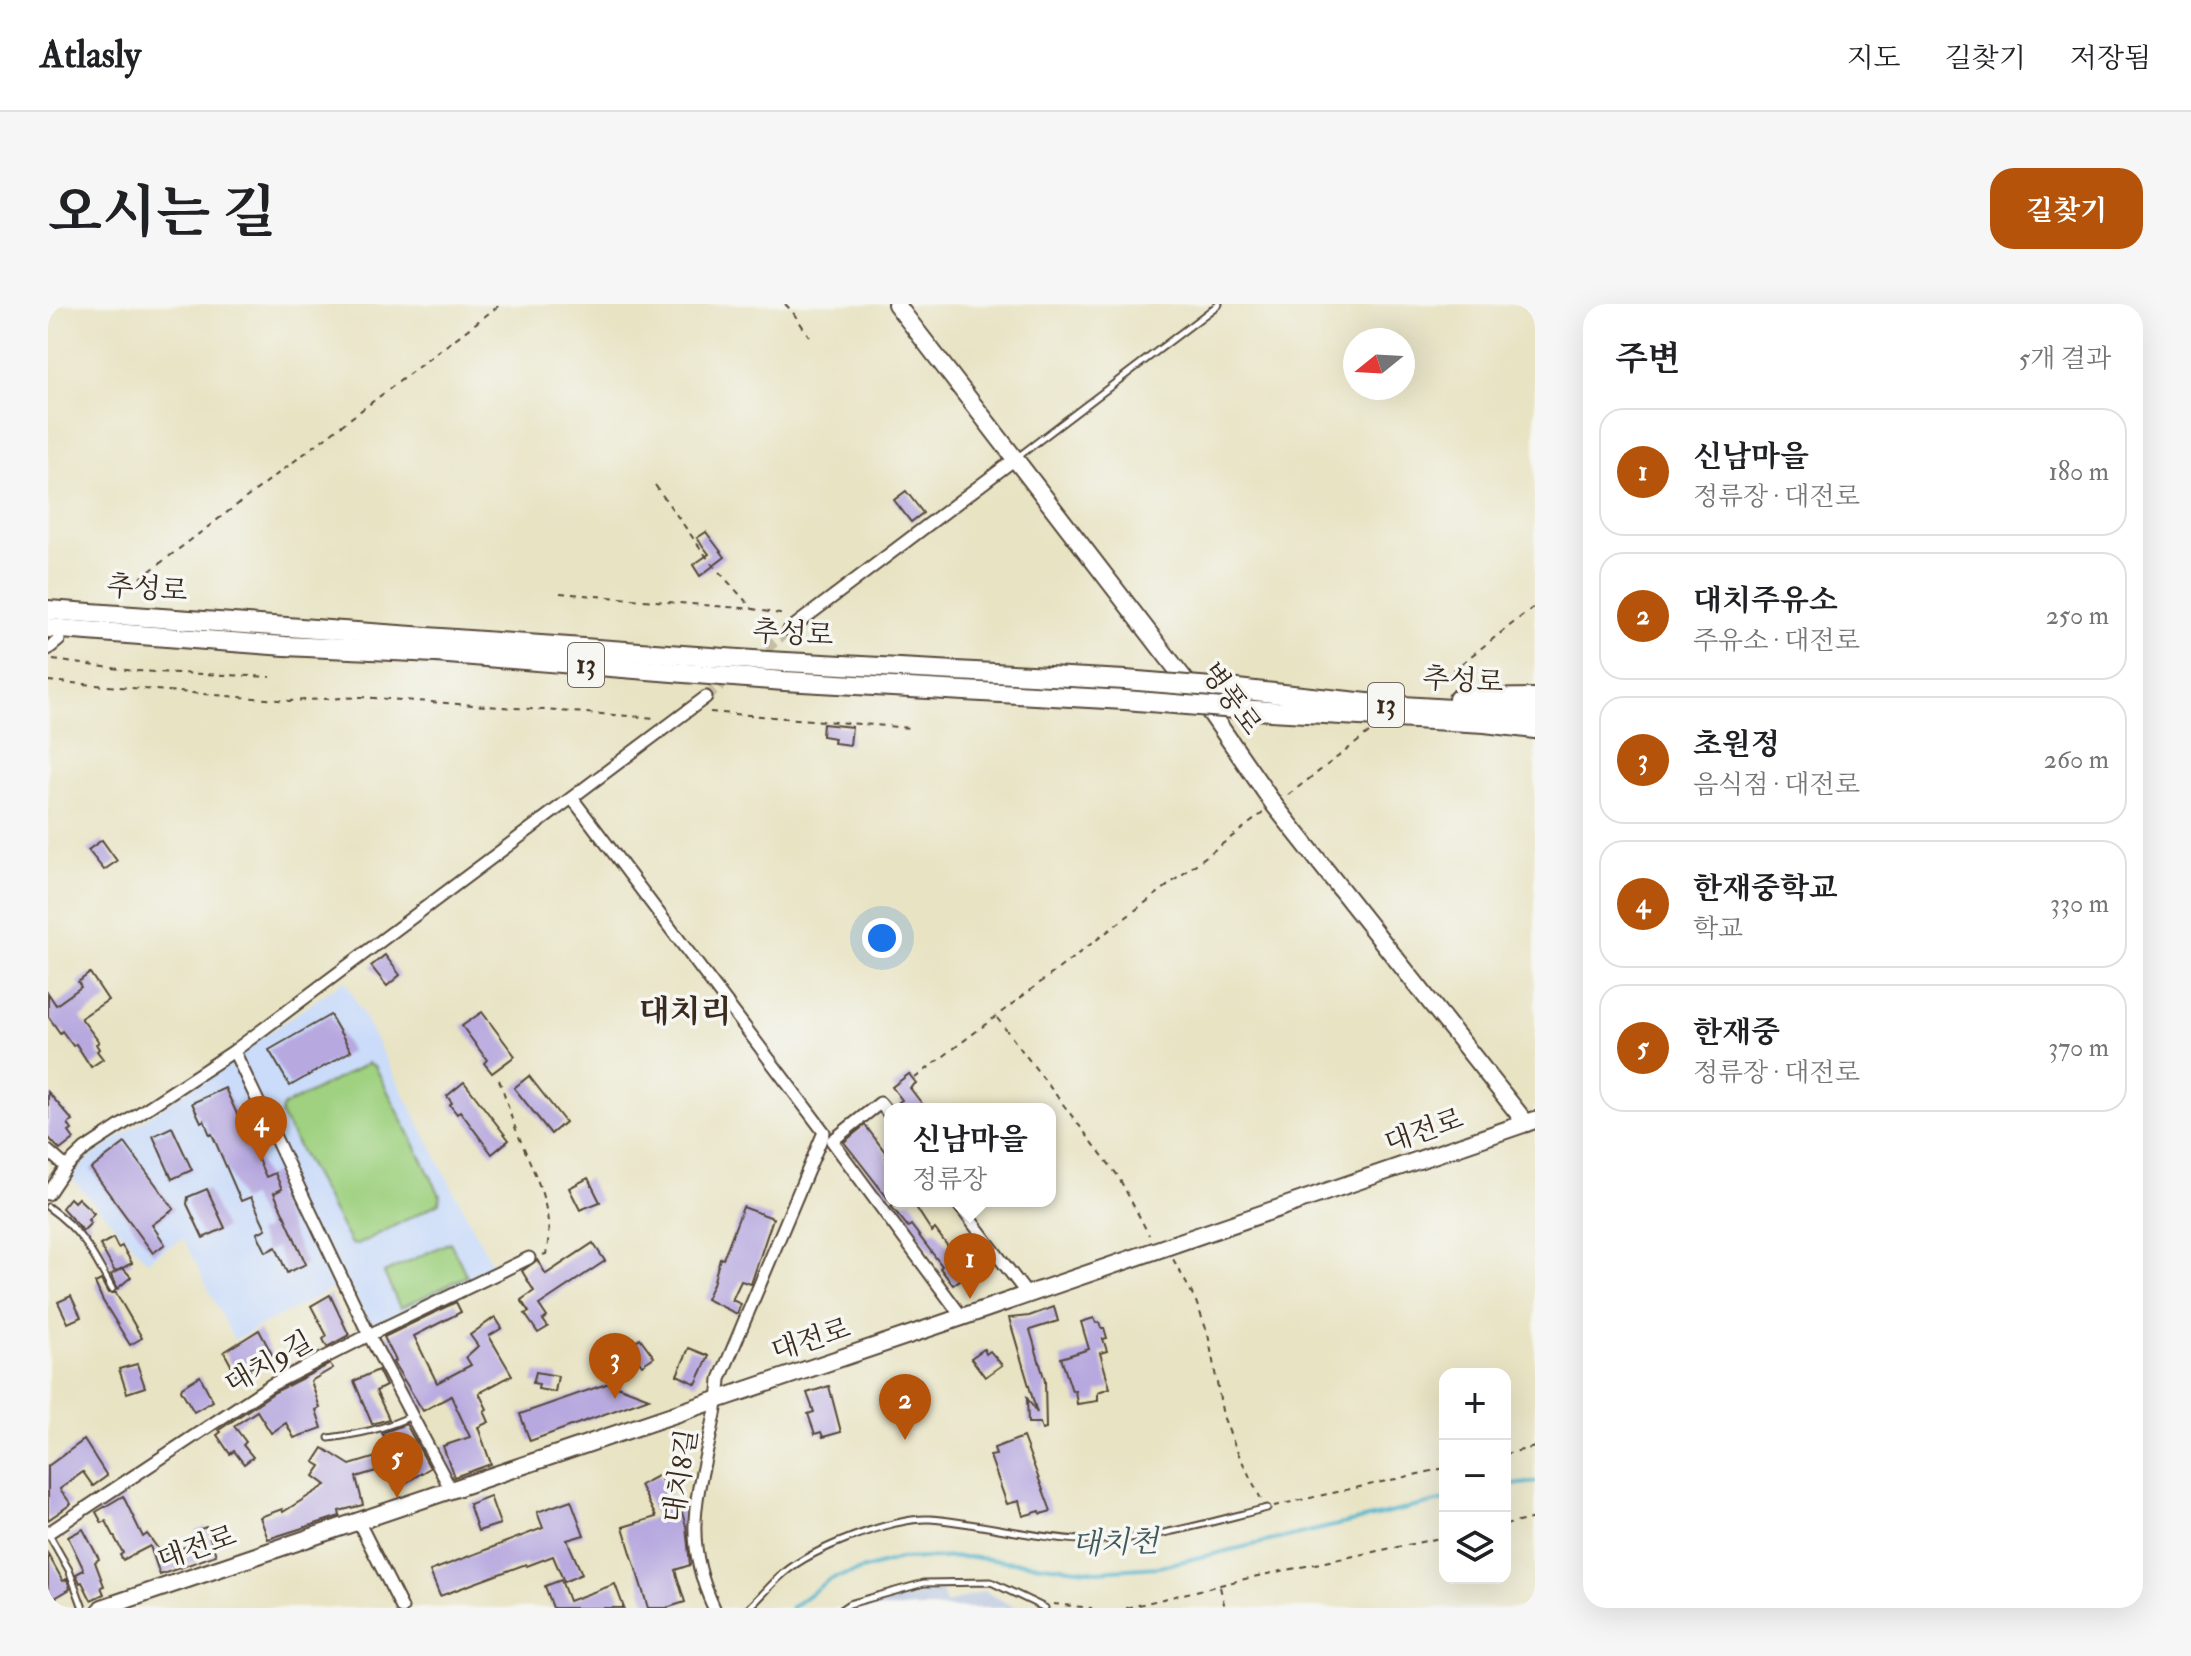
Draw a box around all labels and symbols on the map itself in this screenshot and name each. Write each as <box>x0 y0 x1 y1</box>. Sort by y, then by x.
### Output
north arrow <box>1343 328 1415 400</box>
street label: 추성로 <box>105 569 189 609</box>
street label: 추성로 <box>752 614 834 654</box>
road number: 13 <box>568 643 604 687</box>
street label: 병풍로 <box>1193 656 1269 742</box>
street label: 추성로 <box>1422 661 1504 701</box>
road number: 13 <box>1368 683 1404 727</box>
your location <box>862 918 902 958</box>
district label: 대치리 <box>639 992 731 1032</box>
pin: 4 <box>235 1096 287 1162</box>
street label: 대전로 <box>1380 1101 1468 1161</box>
pin: 1 <box>944 1233 996 1299</box>
street label: 대전로 <box>767 1311 855 1369</box>
street label: 대치9길 <box>219 1324 319 1402</box>
pin: 3 <box>589 1333 641 1399</box>
pin: 2 <box>879 1374 931 1440</box>
street label: 대치8길 <box>656 1427 706 1525</box>
pin: 5 <box>371 1432 423 1498</box>
street label: 대전로 <box>153 1518 241 1578</box>
water label: 대치천 <box>1071 1523 1161 1563</box>

